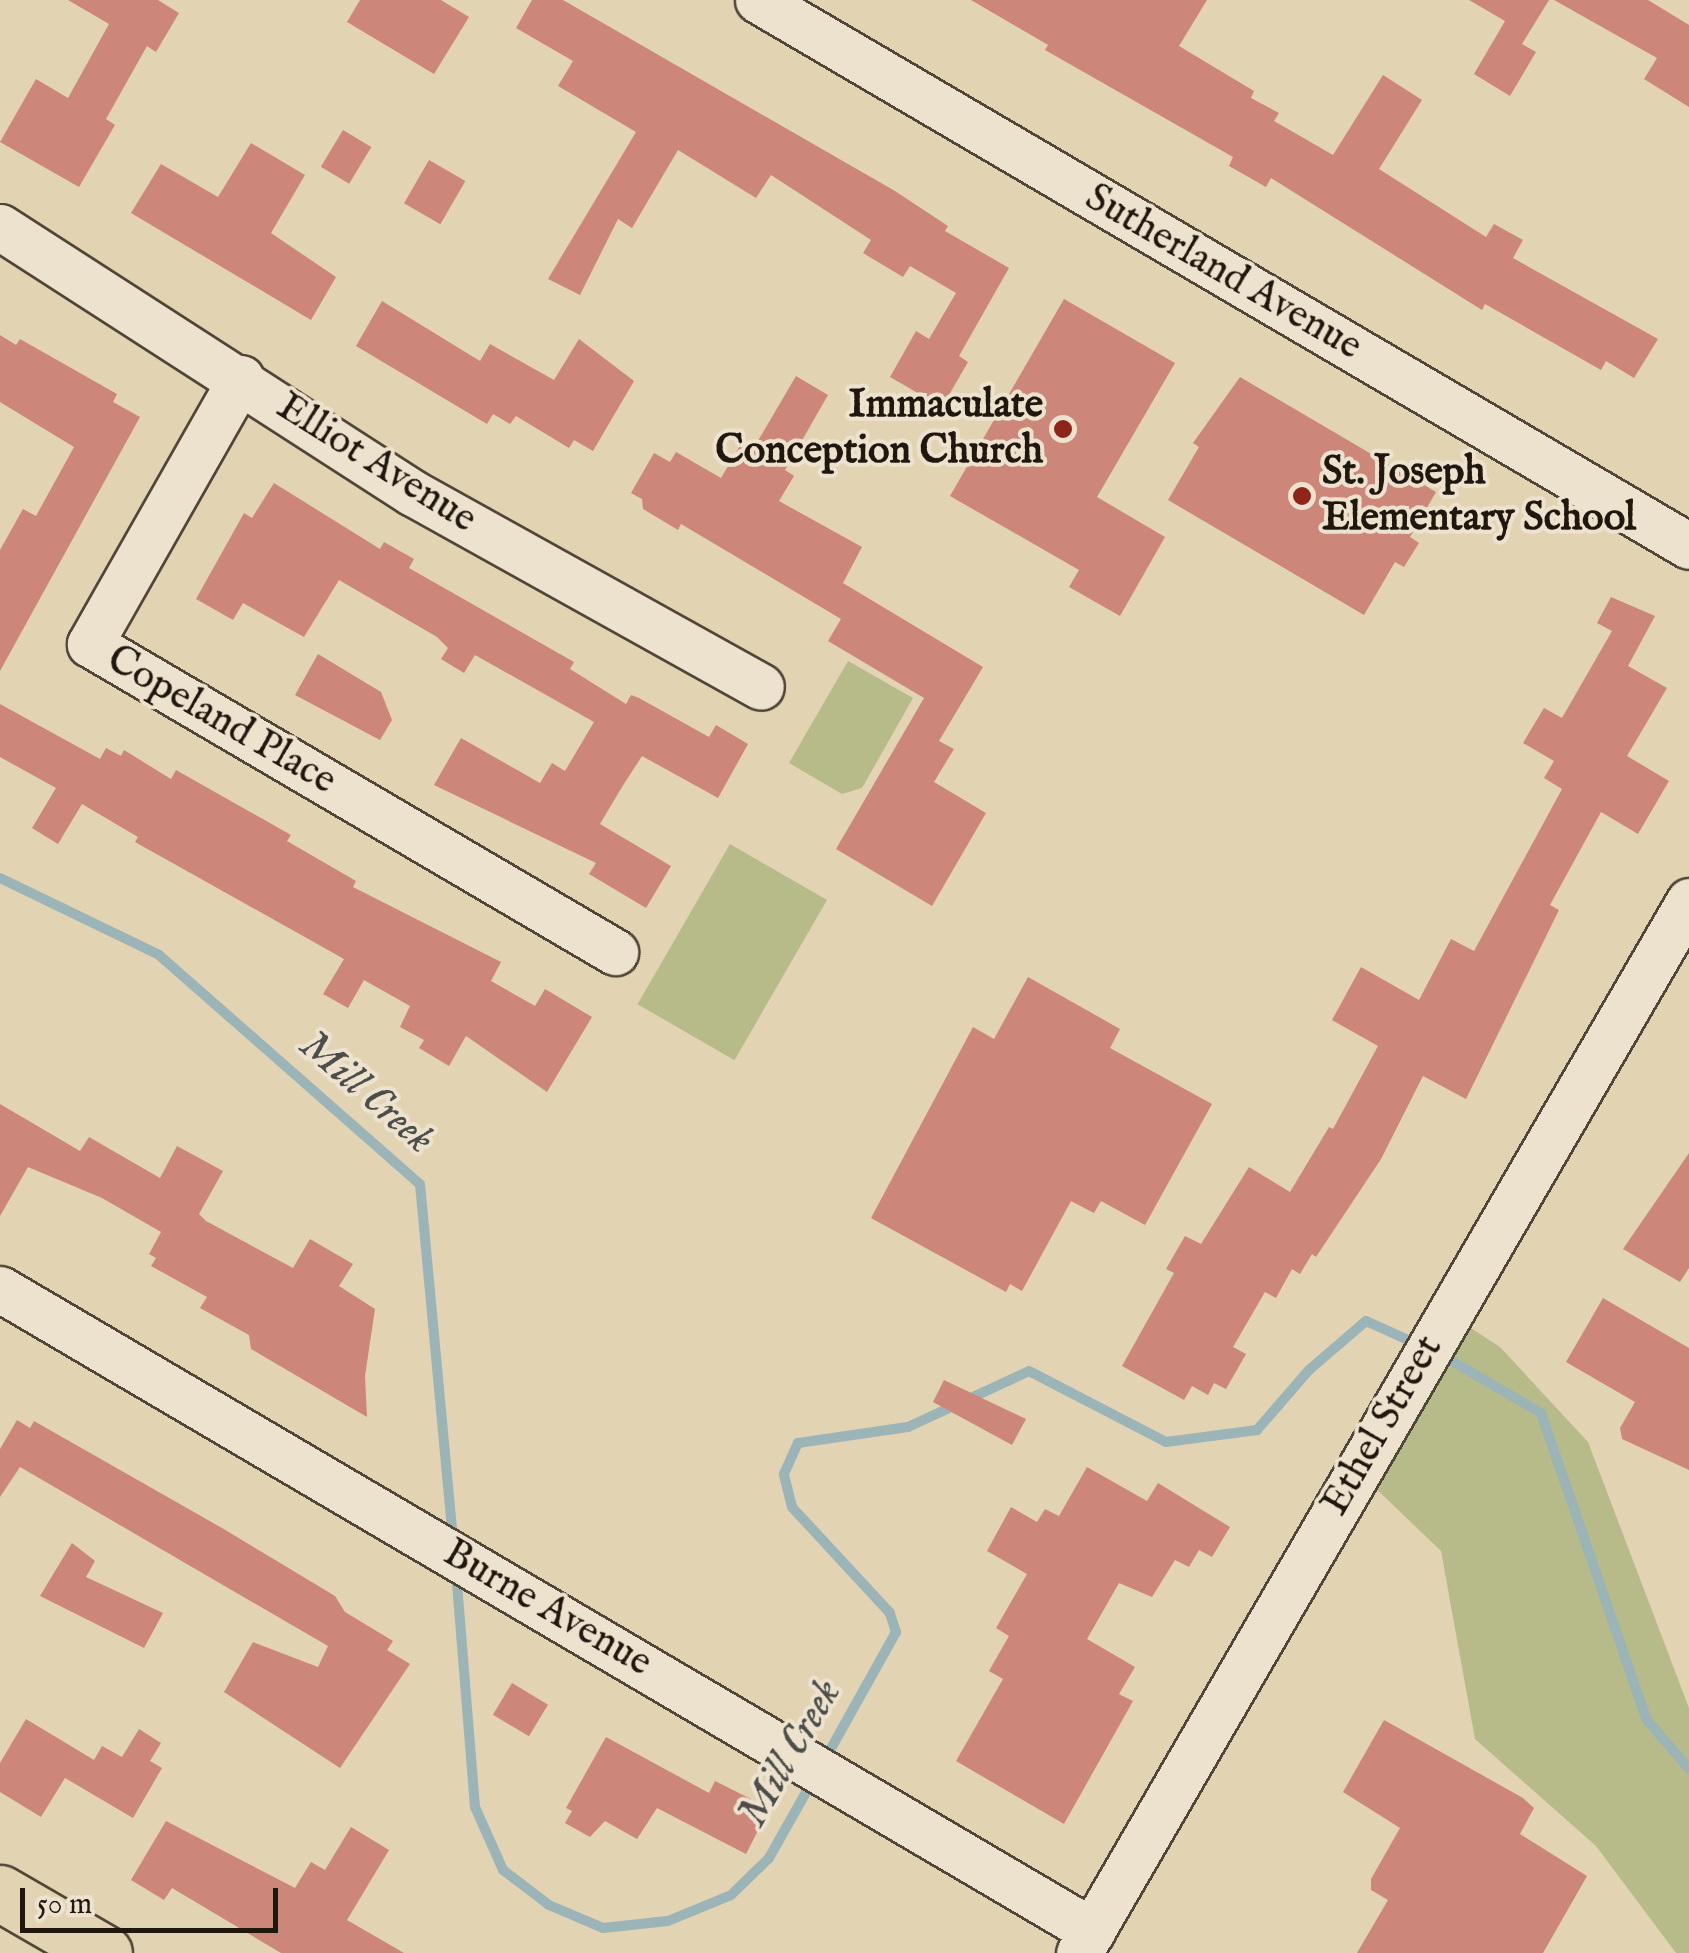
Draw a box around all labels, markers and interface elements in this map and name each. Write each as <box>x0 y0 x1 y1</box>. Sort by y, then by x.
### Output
street label: Sutherland Avenue <box>1076 174 1370 372</box>
place label: Immaculate Conception Church <box>715 382 1043 476</box>
street label: Elliot Avenue <box>267 384 485 544</box>
marker: Immaculate Conception Church <box>1052 418 1074 440</box>
place label: St. Joseph Elementary School <box>1322 449 1636 543</box>
marker: St. Joseph Elementary School <box>1291 485 1313 507</box>
street label: Copeland Place <box>98 636 344 806</box>
water label: Mill Creek <box>288 1021 444 1165</box>
street label: Ethel Street <box>1312 1327 1454 1525</box>
street label: Burne Avenue <box>434 1530 660 1688</box>
water label: Mill Creek <box>729 1671 853 1837</box>
scale bar <box>25 1868 282 1930</box>
text: 50 m <box>37 1886 92 1924</box>

